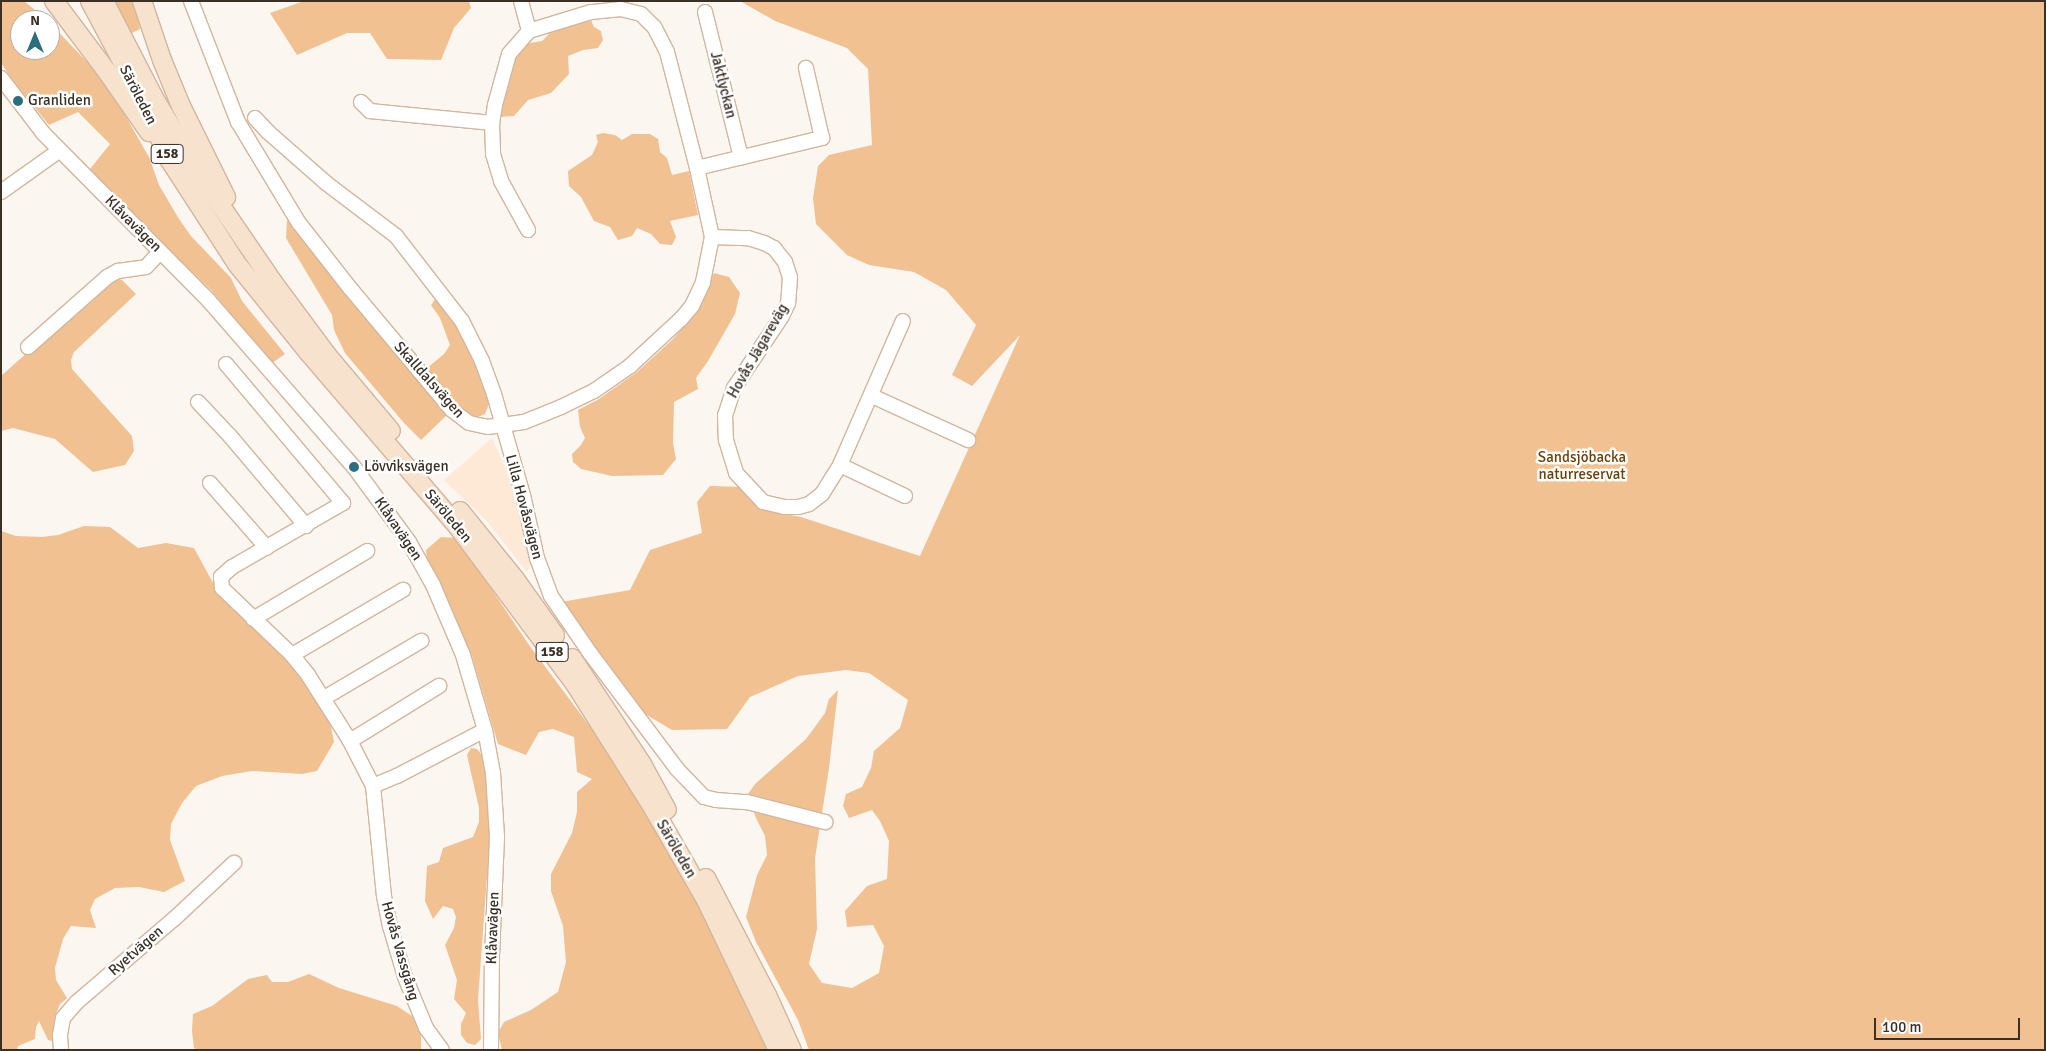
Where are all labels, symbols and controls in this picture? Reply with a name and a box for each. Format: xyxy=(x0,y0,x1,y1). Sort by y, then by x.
north arrow xyxy=(10,10,60,60)
text: N xyxy=(30,12,40,29)
street label: Jaktlyckan xyxy=(706,50,740,120)
street label: Säröleden xyxy=(115,62,161,128)
place label: Granliden xyxy=(28,92,91,110)
marker: Granliden xyxy=(12,95,24,107)
road number: 158 xyxy=(150,142,184,166)
street label: Klåvavägen xyxy=(101,192,165,256)
street label: Hovås Jägareväg xyxy=(724,300,792,402)
street label: Skalldalsvägen xyxy=(390,338,468,422)
park label: Sandsjöbacka naturreservat xyxy=(1538,448,1626,483)
street label: Lilla Hovåsvägen xyxy=(501,453,547,561)
place label: Lövviksvägen xyxy=(364,458,449,476)
marker: Lövviksvägen xyxy=(348,461,360,473)
street label: Säröleden xyxy=(420,486,476,546)
street label: Klåvavägen xyxy=(370,494,426,564)
road number: 158 xyxy=(534,640,570,664)
street label: Säröleden xyxy=(652,817,700,881)
street label: Klåvavägen xyxy=(483,891,503,965)
street label: Hovås Vassgång xyxy=(377,899,423,1003)
street label: Ryetvägen xyxy=(105,922,167,980)
scale bar xyxy=(1876,1008,2022,1040)
text: 100 m xyxy=(1882,1018,1922,1036)

